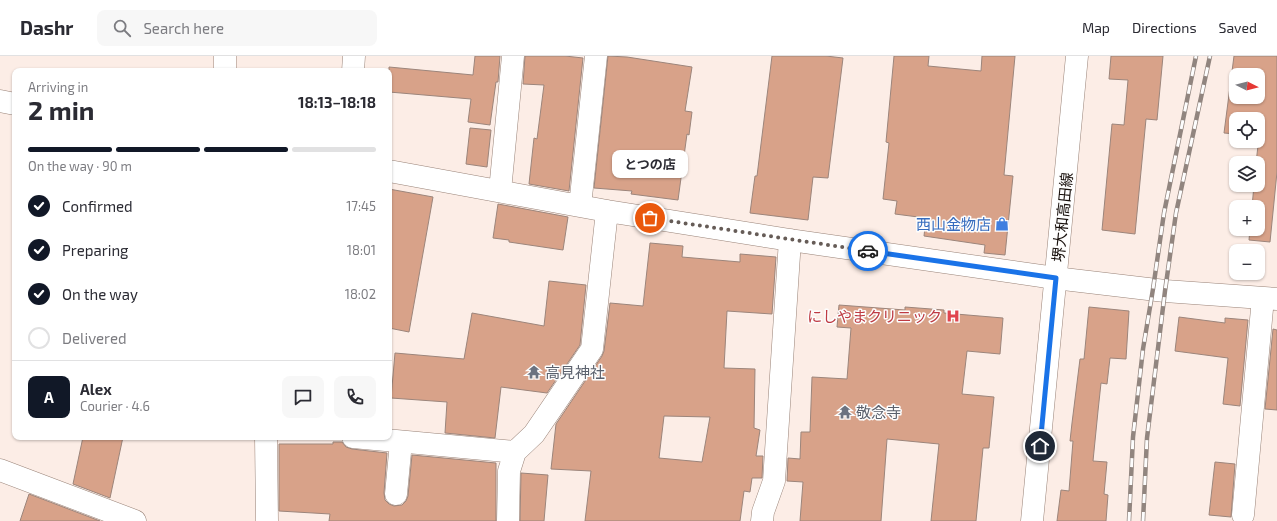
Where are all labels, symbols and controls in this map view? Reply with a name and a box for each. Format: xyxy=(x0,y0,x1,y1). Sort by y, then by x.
search box xyxy=(97,10,377,46)
text: Dashr xyxy=(20,16,73,39)
icon: search xyxy=(111,17,133,39)
text: Search here xyxy=(143,19,224,37)
text: Map xyxy=(1082,19,1110,36)
text: Directions xyxy=(1132,19,1197,36)
text: Saved xyxy=(1219,19,1257,36)
north arrow xyxy=(1229,68,1265,104)
map controls xyxy=(1229,68,1265,280)
text: Arriving in xyxy=(28,79,88,95)
text: 18:13–18:18 xyxy=(298,93,376,111)
text: 2 min xyxy=(28,94,94,125)
button: locate xyxy=(1229,112,1265,148)
callout: とつの店 xyxy=(612,150,688,178)
text: とつの店 xyxy=(624,156,676,172)
button: layers xyxy=(1229,156,1265,192)
text: On the way · 90 m xyxy=(28,158,132,174)
street label: 堺大和高田線 xyxy=(1048,171,1076,263)
icon: check xyxy=(28,195,50,217)
text: Confirmed xyxy=(62,197,133,215)
text: 17:45 xyxy=(346,198,376,214)
button: + xyxy=(1229,200,1265,236)
pin xyxy=(633,201,667,235)
icon: bag xyxy=(639,207,661,229)
place label: 西山金物店 xyxy=(916,215,991,233)
shop icon: 西山金物店 xyxy=(994,216,1010,232)
courier xyxy=(848,231,888,271)
icon: check xyxy=(28,239,50,261)
icon: car xyxy=(857,240,879,262)
text: Preparing xyxy=(62,241,128,259)
text: 18:01 xyxy=(347,242,376,258)
button: − xyxy=(1229,244,1265,280)
icon: check xyxy=(28,283,50,305)
text: On the way xyxy=(62,285,138,303)
text: 18:02 xyxy=(345,286,376,302)
place label: にしやまクリニック xyxy=(807,307,942,325)
hospital icon: にしやまクリニック xyxy=(945,308,961,324)
text: Delivered xyxy=(62,329,127,347)
place label: 高見神社 xyxy=(545,363,605,381)
temple icon: 高見神社 xyxy=(526,364,542,380)
button: chat xyxy=(282,376,324,418)
button: phone xyxy=(334,376,376,418)
text: Alex xyxy=(80,380,112,398)
text: A xyxy=(44,388,54,406)
text: Courier · 4.6 xyxy=(80,398,150,414)
place label: 敬念寺 xyxy=(856,403,901,421)
temple icon: 敬念寺 xyxy=(837,404,853,420)
pin xyxy=(1023,429,1057,463)
icon: home xyxy=(1029,435,1051,457)

